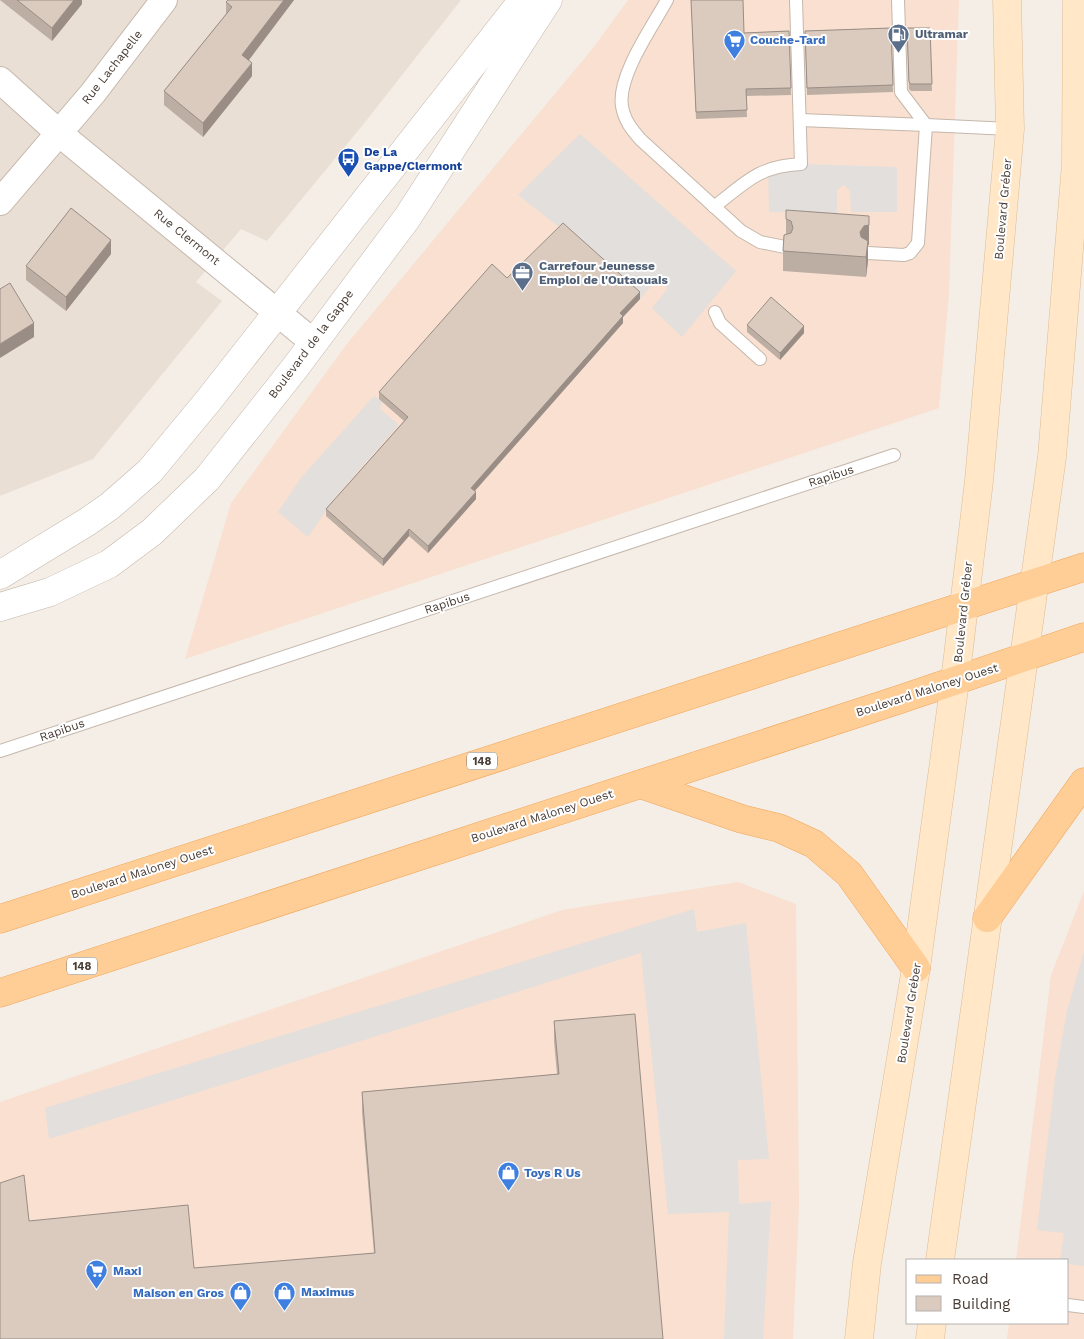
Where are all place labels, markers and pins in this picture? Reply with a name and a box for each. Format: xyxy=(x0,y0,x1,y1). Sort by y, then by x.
fuel station icon: Ultramar xyxy=(887,22,911,53)
place label: Ultramar xyxy=(915,27,969,41)
supermarket icon: Couche-Tard xyxy=(722,28,746,59)
place label: Couche-Tard xyxy=(750,33,826,47)
place label: De La Gappe/Clermont xyxy=(364,145,463,173)
bus stop icon: De La Gappe/Clermont xyxy=(336,147,360,178)
place label: Carrefour Jeunesse Emploi de l'Outaouais xyxy=(539,259,669,287)
office icon: Carrefour Jeunesse Emploi de l'Outaouais xyxy=(511,261,535,292)
shop icon: Toys R Us xyxy=(496,1161,520,1192)
place label: Toys R Us xyxy=(524,1166,581,1180)
supermarket icon: Maxi xyxy=(85,1259,109,1290)
place label: Maxi xyxy=(113,1264,141,1278)
shop icon: Maximus xyxy=(273,1280,297,1311)
shop icon: Maison en Gros xyxy=(228,1281,252,1312)
place label: Maximus xyxy=(301,1285,355,1299)
place label: Maison en Gros xyxy=(133,1286,225,1300)

